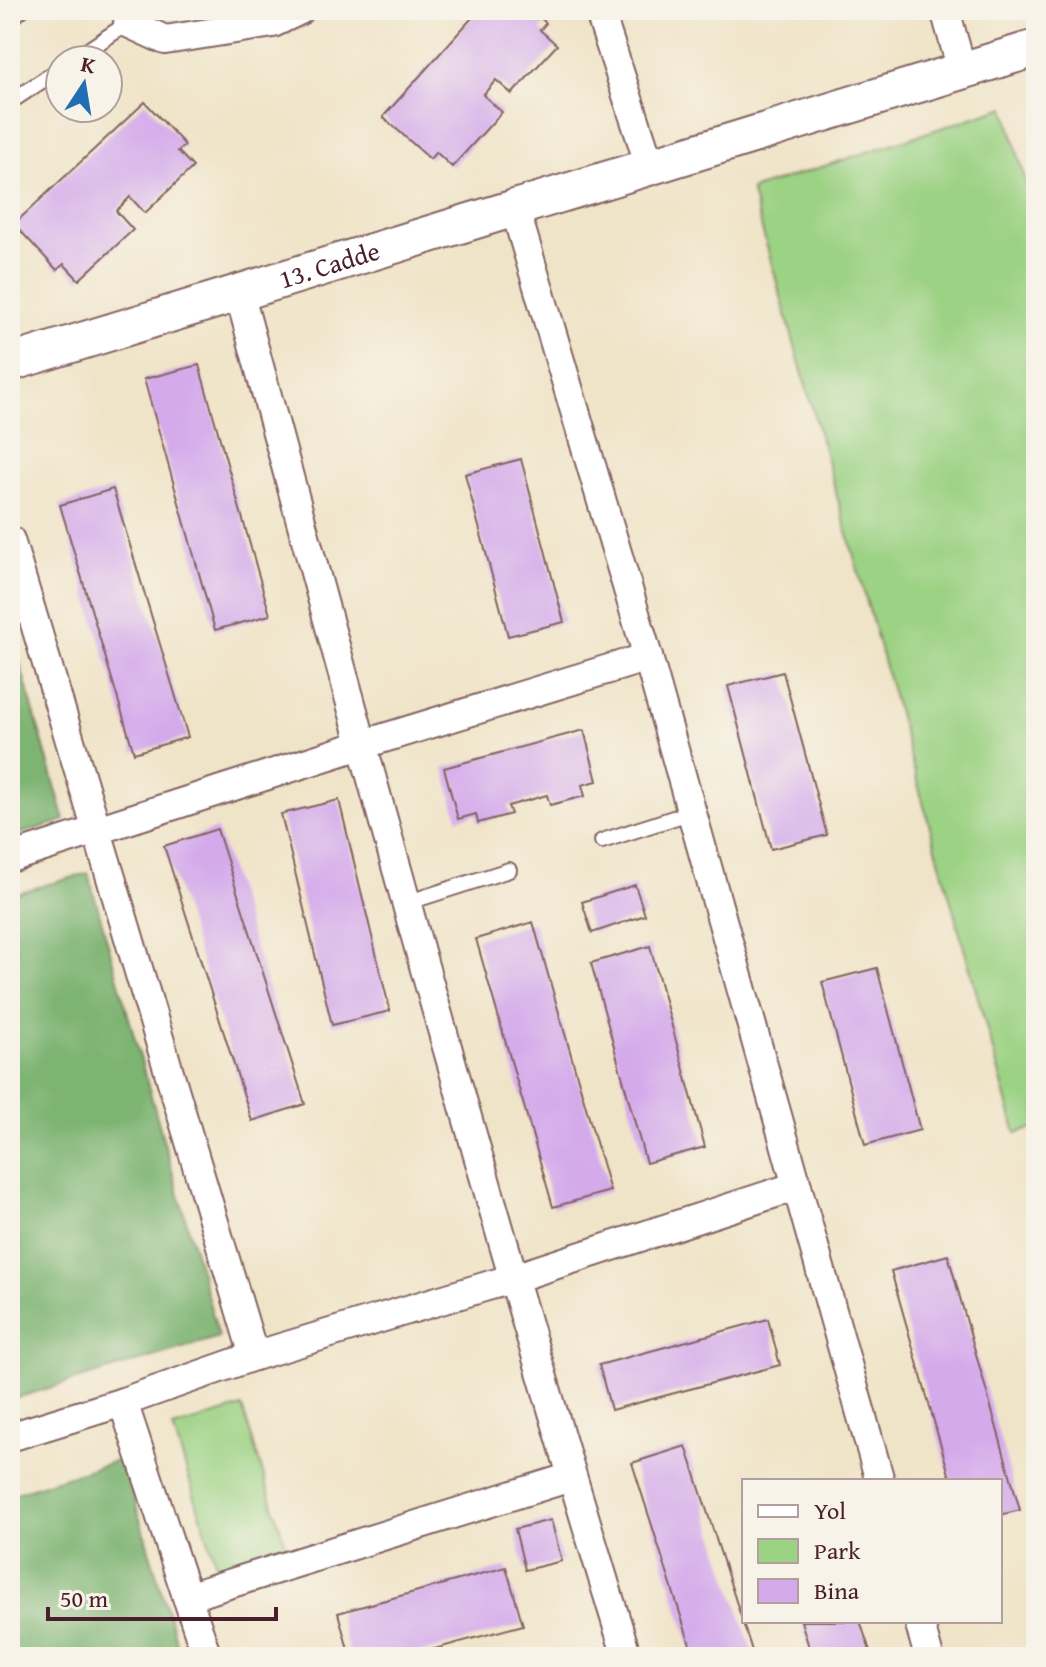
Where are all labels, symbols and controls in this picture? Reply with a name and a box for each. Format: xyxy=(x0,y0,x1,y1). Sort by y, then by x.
north arrow xyxy=(44,44,124,124)
text: K xyxy=(78,47,98,82)
street label: 13. Cadde xyxy=(274,231,384,298)
legend xyxy=(742,1479,1002,1623)
text: Yol xyxy=(814,1493,846,1528)
text: Park xyxy=(814,1533,861,1568)
scale bar xyxy=(48,1571,276,1621)
text: Bina xyxy=(814,1573,860,1608)
text: 50 m xyxy=(60,1581,108,1616)

